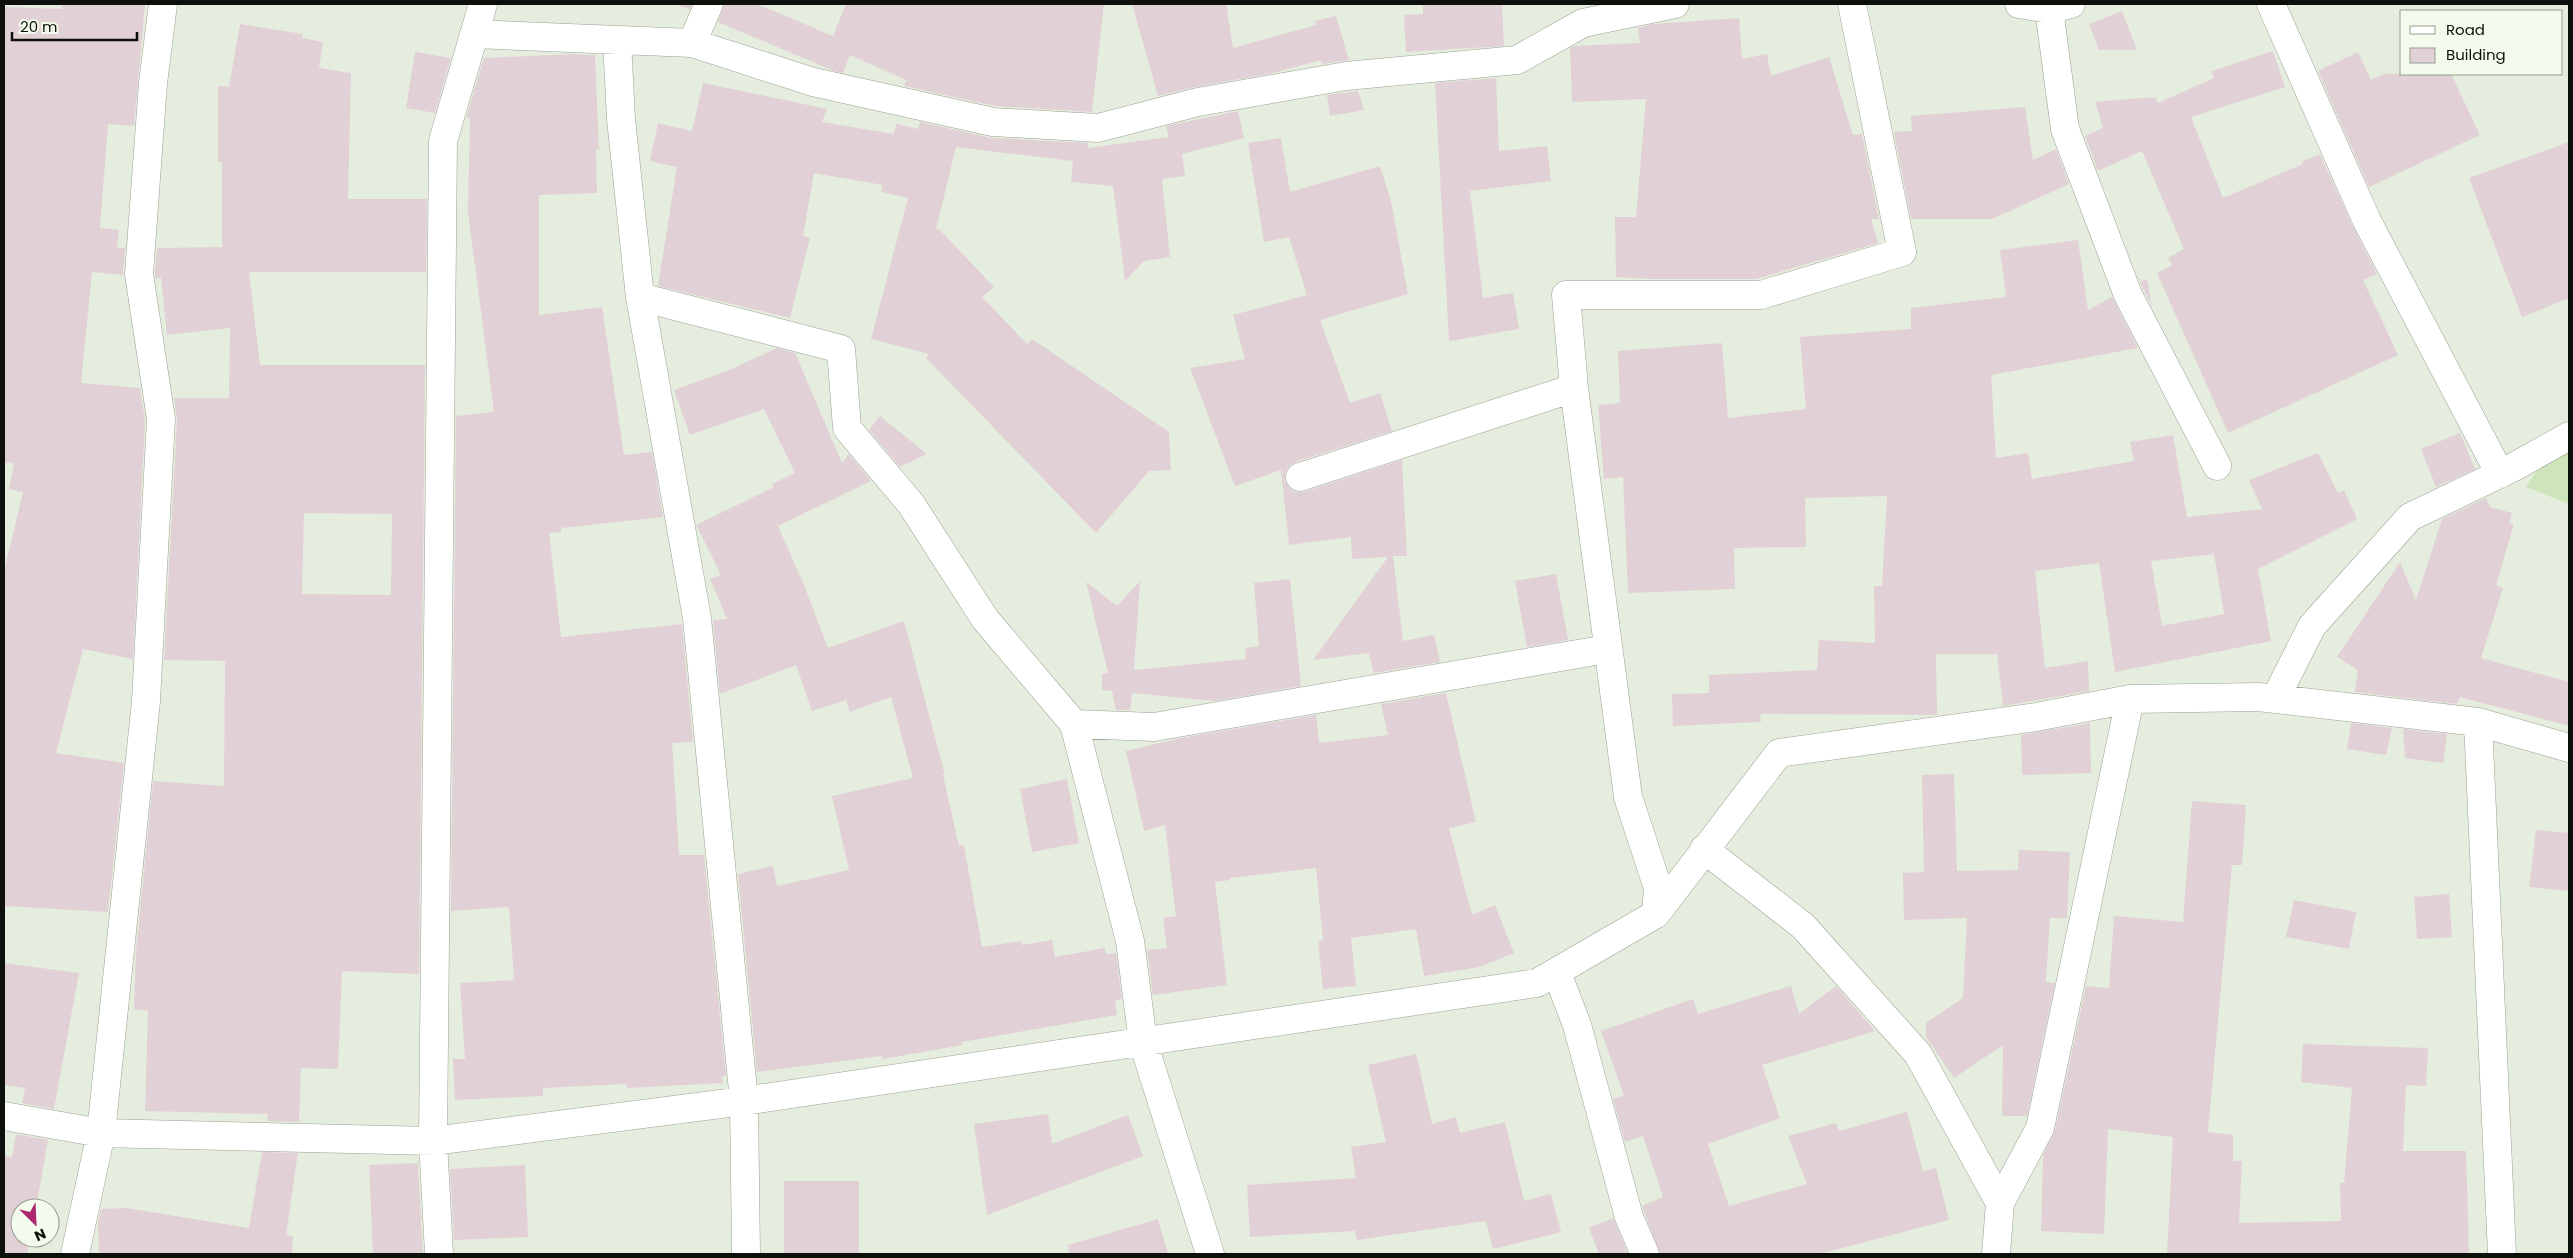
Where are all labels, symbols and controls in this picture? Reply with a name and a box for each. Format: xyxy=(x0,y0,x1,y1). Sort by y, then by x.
scale bar xyxy=(12,10,138,42)
legend xyxy=(2400,10,2563,75)
text: 20 m xyxy=(20,16,58,37)
text: Road xyxy=(2446,19,2485,40)
text: Building xyxy=(2446,44,2506,65)
north arrow xyxy=(10,1198,60,1248)
text: N xyxy=(31,1224,49,1246)

